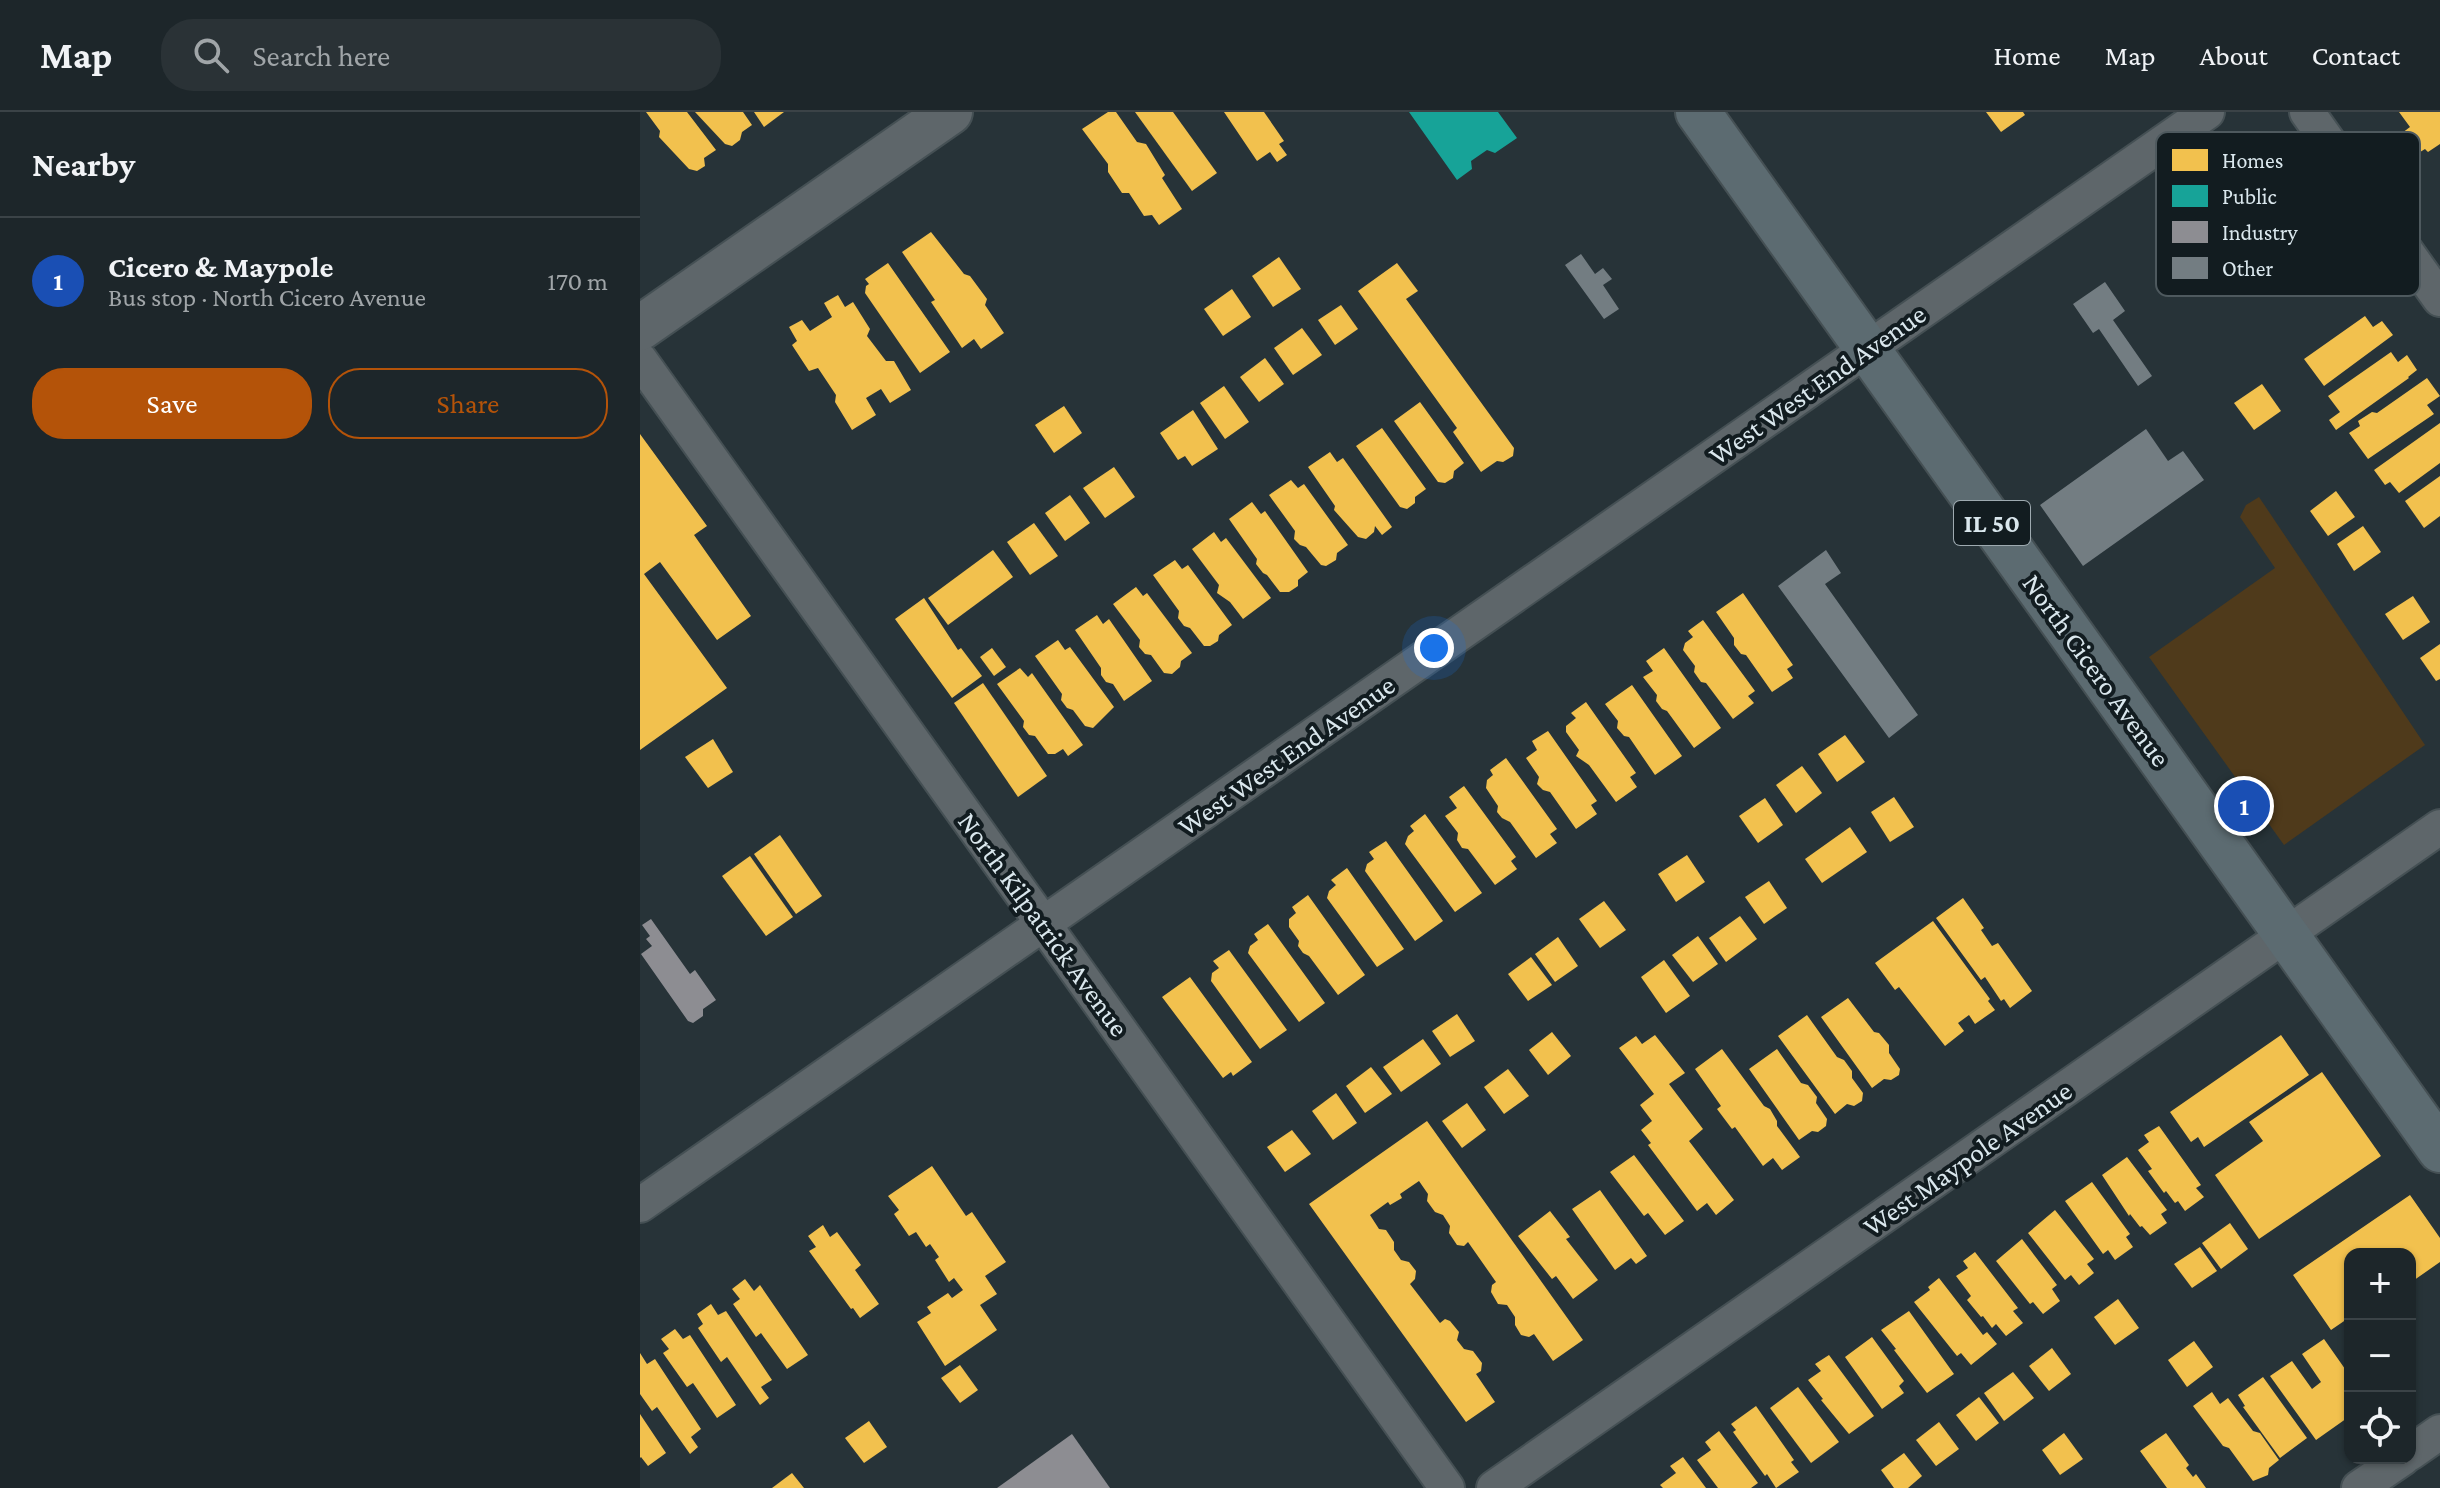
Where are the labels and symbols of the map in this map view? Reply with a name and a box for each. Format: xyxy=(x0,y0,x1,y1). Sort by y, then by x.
legend xyxy=(2156,132,2420,296)
text: Homes xyxy=(2222,148,2283,173)
text: Public xyxy=(2222,184,2277,209)
text: Industry xyxy=(2222,220,2299,245)
text: Other xyxy=(2222,256,2274,281)
street label: West West End Avenue xyxy=(1703,298,1932,471)
road number: IL 50 xyxy=(1954,501,2030,545)
street label: North Cicero Avenue xyxy=(2016,568,2177,773)
your location xyxy=(1414,628,1454,668)
street label: West West End Avenue xyxy=(1172,669,1401,842)
pin: 1 xyxy=(2218,776,2270,836)
street label: North Kilpatrick Avenue xyxy=(952,806,1135,1042)
street label: West Maypole Avenue xyxy=(1857,1075,2077,1242)

